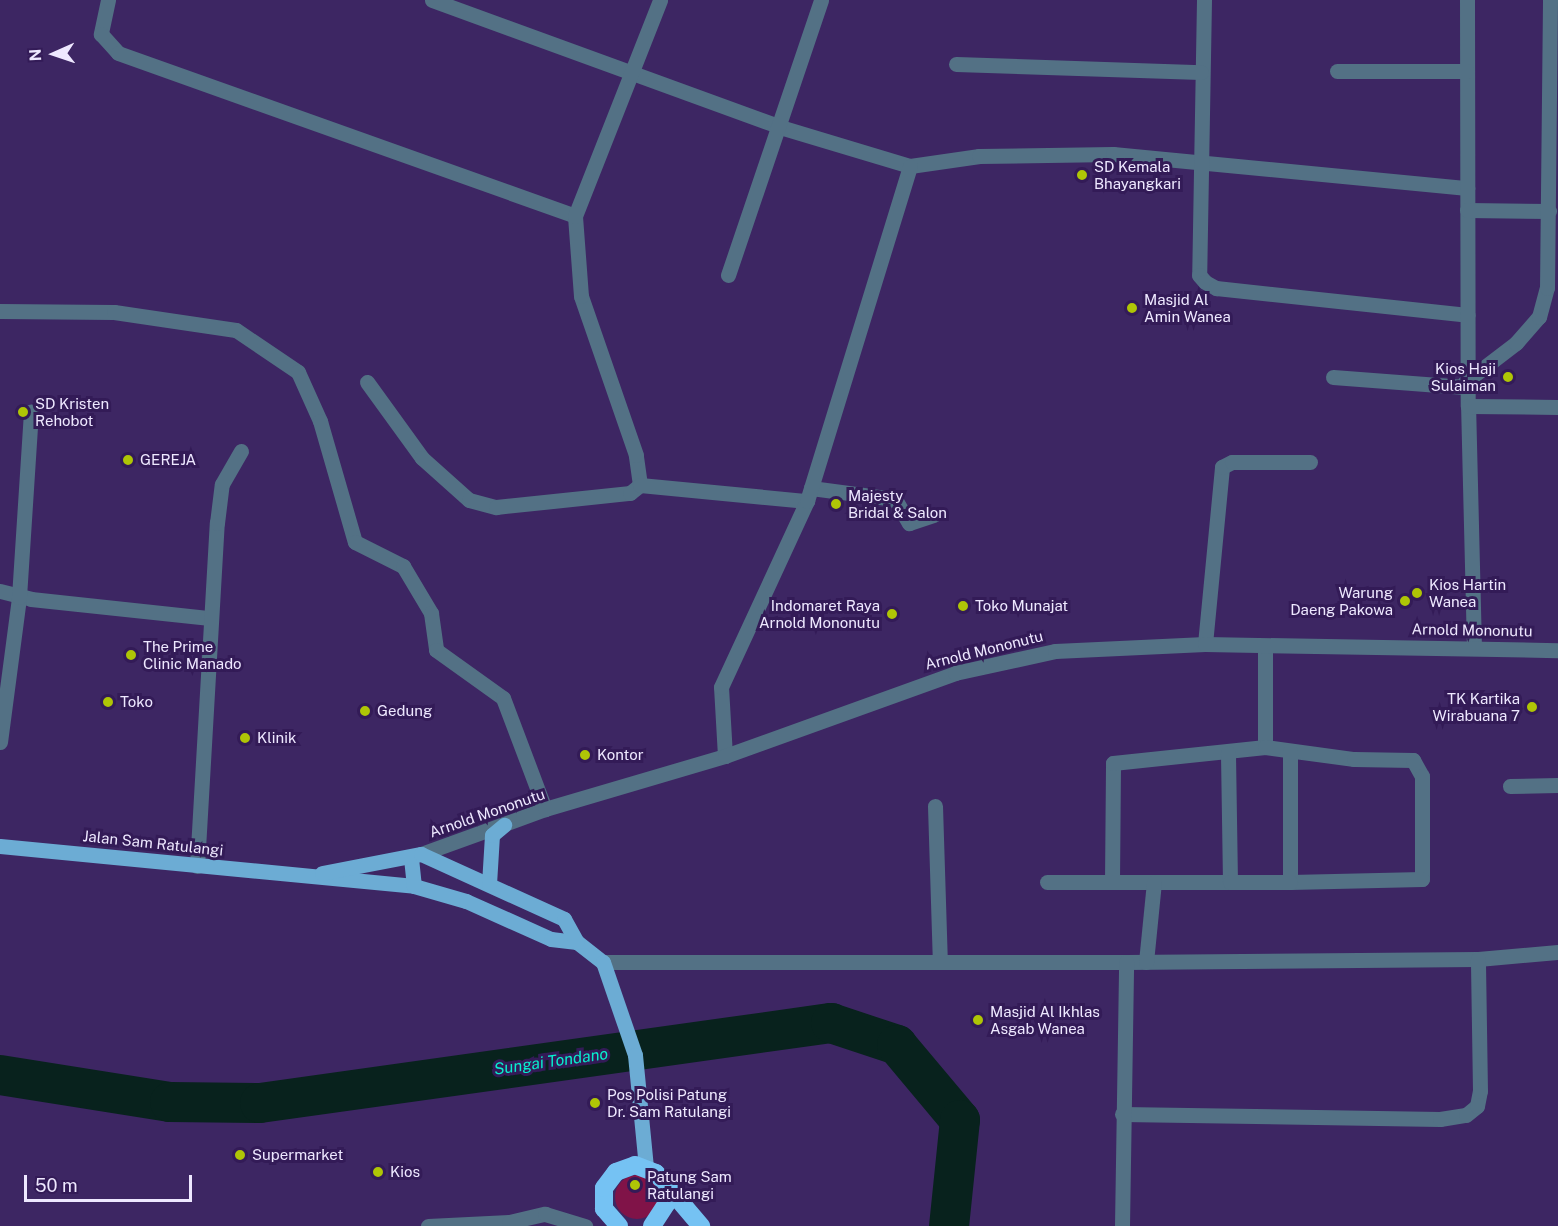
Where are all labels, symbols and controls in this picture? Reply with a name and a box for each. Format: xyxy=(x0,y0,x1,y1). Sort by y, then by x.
north arrow xyxy=(24,24,84,84)
text: N xyxy=(26,48,45,62)
place label: SD Kemala Bhayangkari xyxy=(1094,157,1181,192)
marker: SD Kemala Bhayangkari xyxy=(1075,168,1089,182)
place label: Masjid Al Amin Wanea xyxy=(1144,290,1231,325)
marker: Masjid Al Amin Wanea xyxy=(1125,301,1139,315)
place label: Kios Haji Sulaiman xyxy=(1431,359,1496,394)
marker: Kios Haji Sulaiman xyxy=(1501,370,1515,384)
place label: SD Kristen Rehobot xyxy=(35,394,109,429)
marker: SD Kristen Rehobot xyxy=(16,405,30,419)
place label: GEREJA xyxy=(140,451,196,469)
marker: GEREJA xyxy=(121,453,135,467)
place label: Majesty Bridal & Salon xyxy=(848,486,947,521)
marker: Majesty Bridal & Salon xyxy=(829,497,843,511)
place label: Kios Hartin Wanea xyxy=(1429,575,1506,610)
place label: Warung Daeng Pakowa xyxy=(1290,583,1393,618)
marker: Kios Hartin Wanea xyxy=(1410,586,1424,600)
marker: Warung Daeng Pakowa xyxy=(1398,594,1412,608)
place label: Indomaret Raya Arnold Mononutu xyxy=(759,596,880,631)
place label: Toko Munajat xyxy=(975,597,1068,615)
marker: Toko Munajat xyxy=(956,599,970,613)
marker: Indomaret Raya Arnold Mononutu xyxy=(885,607,899,621)
street label: Arnold Mononutu xyxy=(1411,620,1533,640)
street label: Arnold Mononutu xyxy=(923,627,1045,673)
place label: The Prime Clinic Manado xyxy=(143,637,242,672)
marker: The Prime Clinic Manado xyxy=(124,648,138,662)
place label: TK Kartika Wirabuana 7 xyxy=(1432,689,1520,724)
place label: Toko xyxy=(120,693,153,711)
marker: Toko xyxy=(101,695,115,709)
marker: TK Kartika Wirabuana 7 xyxy=(1525,700,1539,714)
place label: Gedung xyxy=(377,702,432,720)
marker: Gedung xyxy=(358,704,372,718)
place label: Klinik xyxy=(257,729,296,747)
marker: Klinik xyxy=(238,731,252,745)
place label: Kontor xyxy=(597,746,644,764)
marker: Kontor xyxy=(578,748,592,762)
street label: Arnold Mononutu xyxy=(427,785,547,841)
street label: Jalan Sam Ratulangi xyxy=(82,827,224,859)
place label: Masjid Al Ikhlas Asgab Wanea xyxy=(990,1002,1100,1037)
marker: Masjid Al Ikhlas Asgab Wanea xyxy=(971,1013,985,1027)
water label: Sungai Tondano xyxy=(493,1044,609,1080)
place label: Pos Polisi Patung Dr. Sam Ratulangi xyxy=(607,1085,731,1120)
marker: Pos Polisi Patung Dr. Sam Ratulangi xyxy=(588,1096,602,1110)
place label: Supermarket xyxy=(252,1146,343,1164)
marker: Supermarket xyxy=(233,1148,247,1162)
scale bar xyxy=(27,1163,195,1201)
place label: Kios xyxy=(390,1163,420,1181)
marker: Kios xyxy=(371,1165,385,1179)
place label: Patung Sam Ratulangi xyxy=(647,1167,732,1202)
text: 50 m xyxy=(35,1175,78,1196)
marker: Patung Sam Ratulangi xyxy=(628,1178,642,1192)

